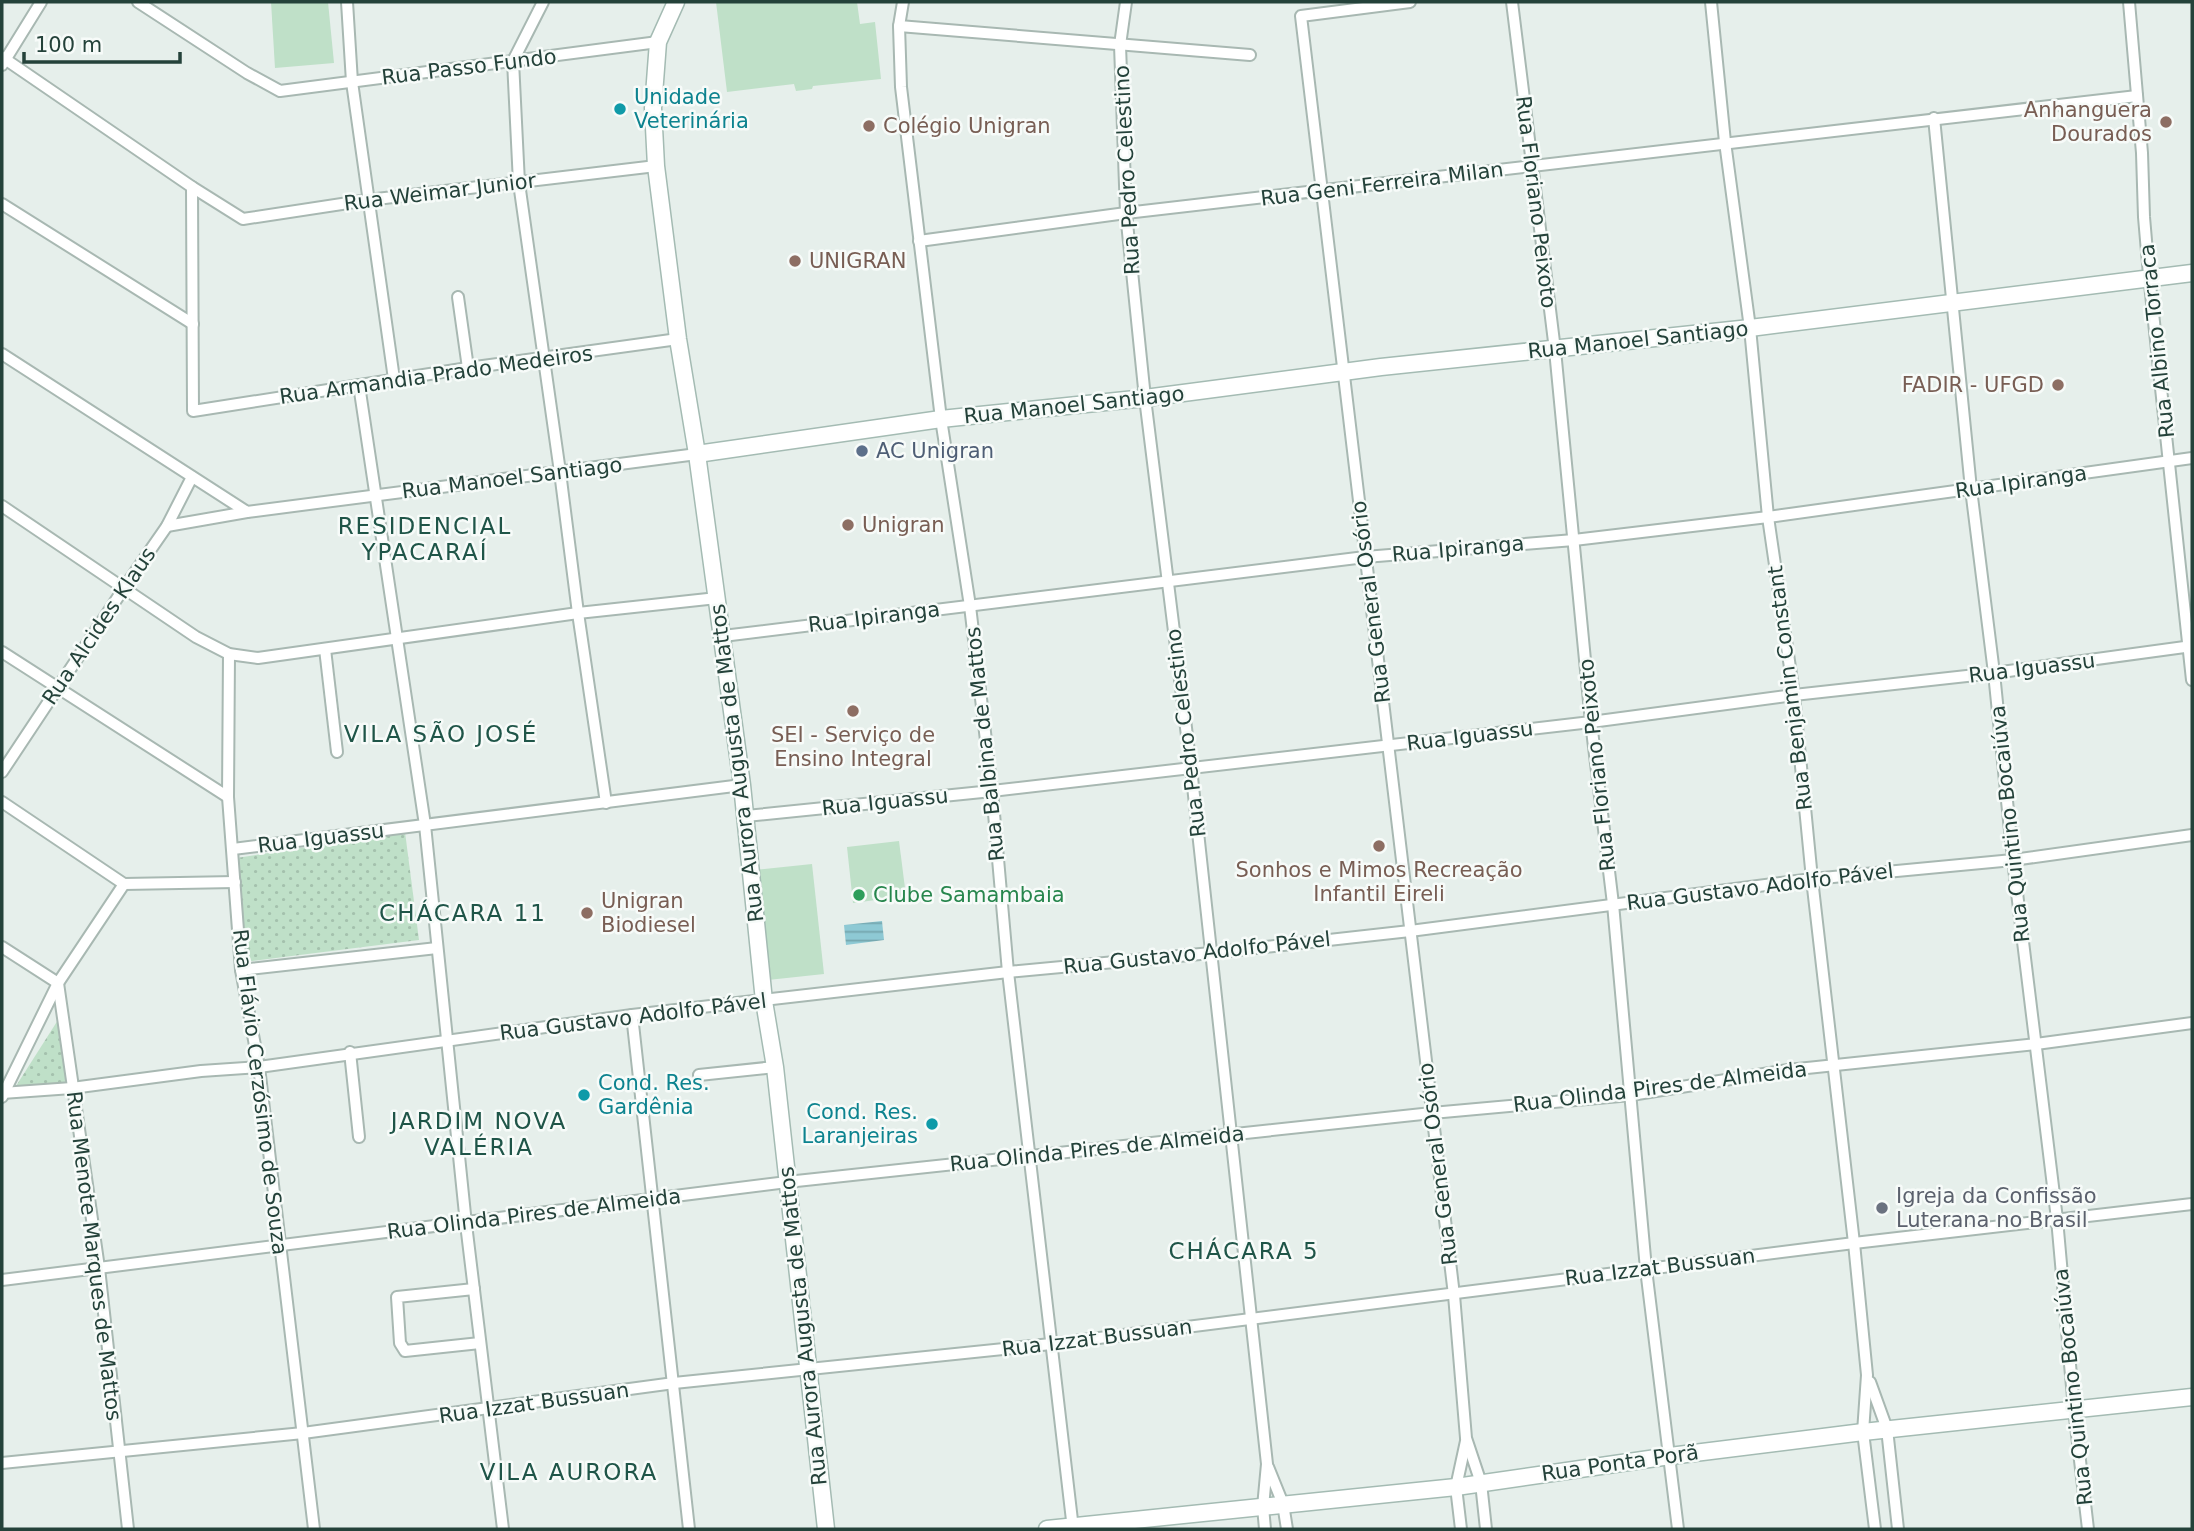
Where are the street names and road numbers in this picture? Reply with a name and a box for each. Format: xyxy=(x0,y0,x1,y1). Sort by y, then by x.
street label: Rua Passo Fundo xyxy=(380,44,558,90)
street label: Rua Pedro Celestino xyxy=(1110,65,1144,275)
street label: Rua Floriano Peixoto xyxy=(1511,94,1561,310)
street label: Rua Geni Ferreira Milan xyxy=(1259,157,1505,211)
street label: Rua Weimar Junior xyxy=(342,168,538,216)
street label: Rua Albino Torraca xyxy=(2135,243,2179,439)
street label: Rua Manoel Santiago xyxy=(1527,316,1749,364)
street label: Rua Armandia Prado Medeiros xyxy=(278,341,594,409)
street label: Rua Manoel Santiago xyxy=(963,381,1185,429)
street label: Rua Manoel Santiago xyxy=(401,453,623,503)
street label: Rua Ipiranga xyxy=(1954,461,2088,503)
street label: Rua General Osório xyxy=(1347,500,1395,704)
street label: Rua Ipiranga xyxy=(1391,531,1525,567)
street label: Rua Alcides Klaus xyxy=(37,543,161,709)
street label: Rua Benjamin Constant xyxy=(1763,564,1817,812)
street label: Rua Ipiranga xyxy=(807,597,941,637)
street label: Rua Aurora Augusta de Mattos xyxy=(706,602,768,924)
street label: Rua Balbina de Mattos xyxy=(961,625,1009,863)
street label: Rua Pedro Celestino xyxy=(1161,627,1211,839)
street label: Rua Iguassu xyxy=(1967,648,2097,688)
street label: Rua Floriano Peixoto xyxy=(1574,657,1620,873)
street label: Rua Quintino Bocaiúva xyxy=(1986,704,2034,944)
street label: Rua Iguassu xyxy=(1405,716,1535,756)
street label: Rua Iguassu xyxy=(820,783,950,821)
street label: Rua Iguassu xyxy=(256,818,386,858)
street label: Rua Gustavo Adolfo Pável xyxy=(1625,859,1895,915)
street label: Rua Gustavo Adolfo Pável xyxy=(1062,927,1332,979)
street label: Rua Flávio Cerzósimo de Souza xyxy=(228,928,292,1256)
street label: Rua Gustavo Adolfo Pável xyxy=(498,989,768,1045)
street label: Rua Olinda Pires de Almeida xyxy=(1512,1057,1808,1117)
street label: Rua General Osório xyxy=(1414,1062,1462,1266)
street label: Rua Menote Marques de Mattos xyxy=(62,1090,126,1422)
street label: Rua Olinda Pires de Almeida xyxy=(948,1122,1246,1176)
street label: Rua Aurora Augusta de Mattos xyxy=(774,1165,832,1487)
street label: Rua Olinda Pires de Almeida xyxy=(386,1184,682,1244)
street label: Rua Izzat Bussuan xyxy=(1563,1243,1757,1291)
street label: Rua Quintino Bocaiúva xyxy=(2049,1267,2097,1507)
street label: Rua Izzat Bussuan xyxy=(1000,1314,1194,1362)
street label: Rua Izzat Bussuan xyxy=(437,1378,631,1428)
street label: Rua Ponta Porã xyxy=(1540,1440,1700,1486)

